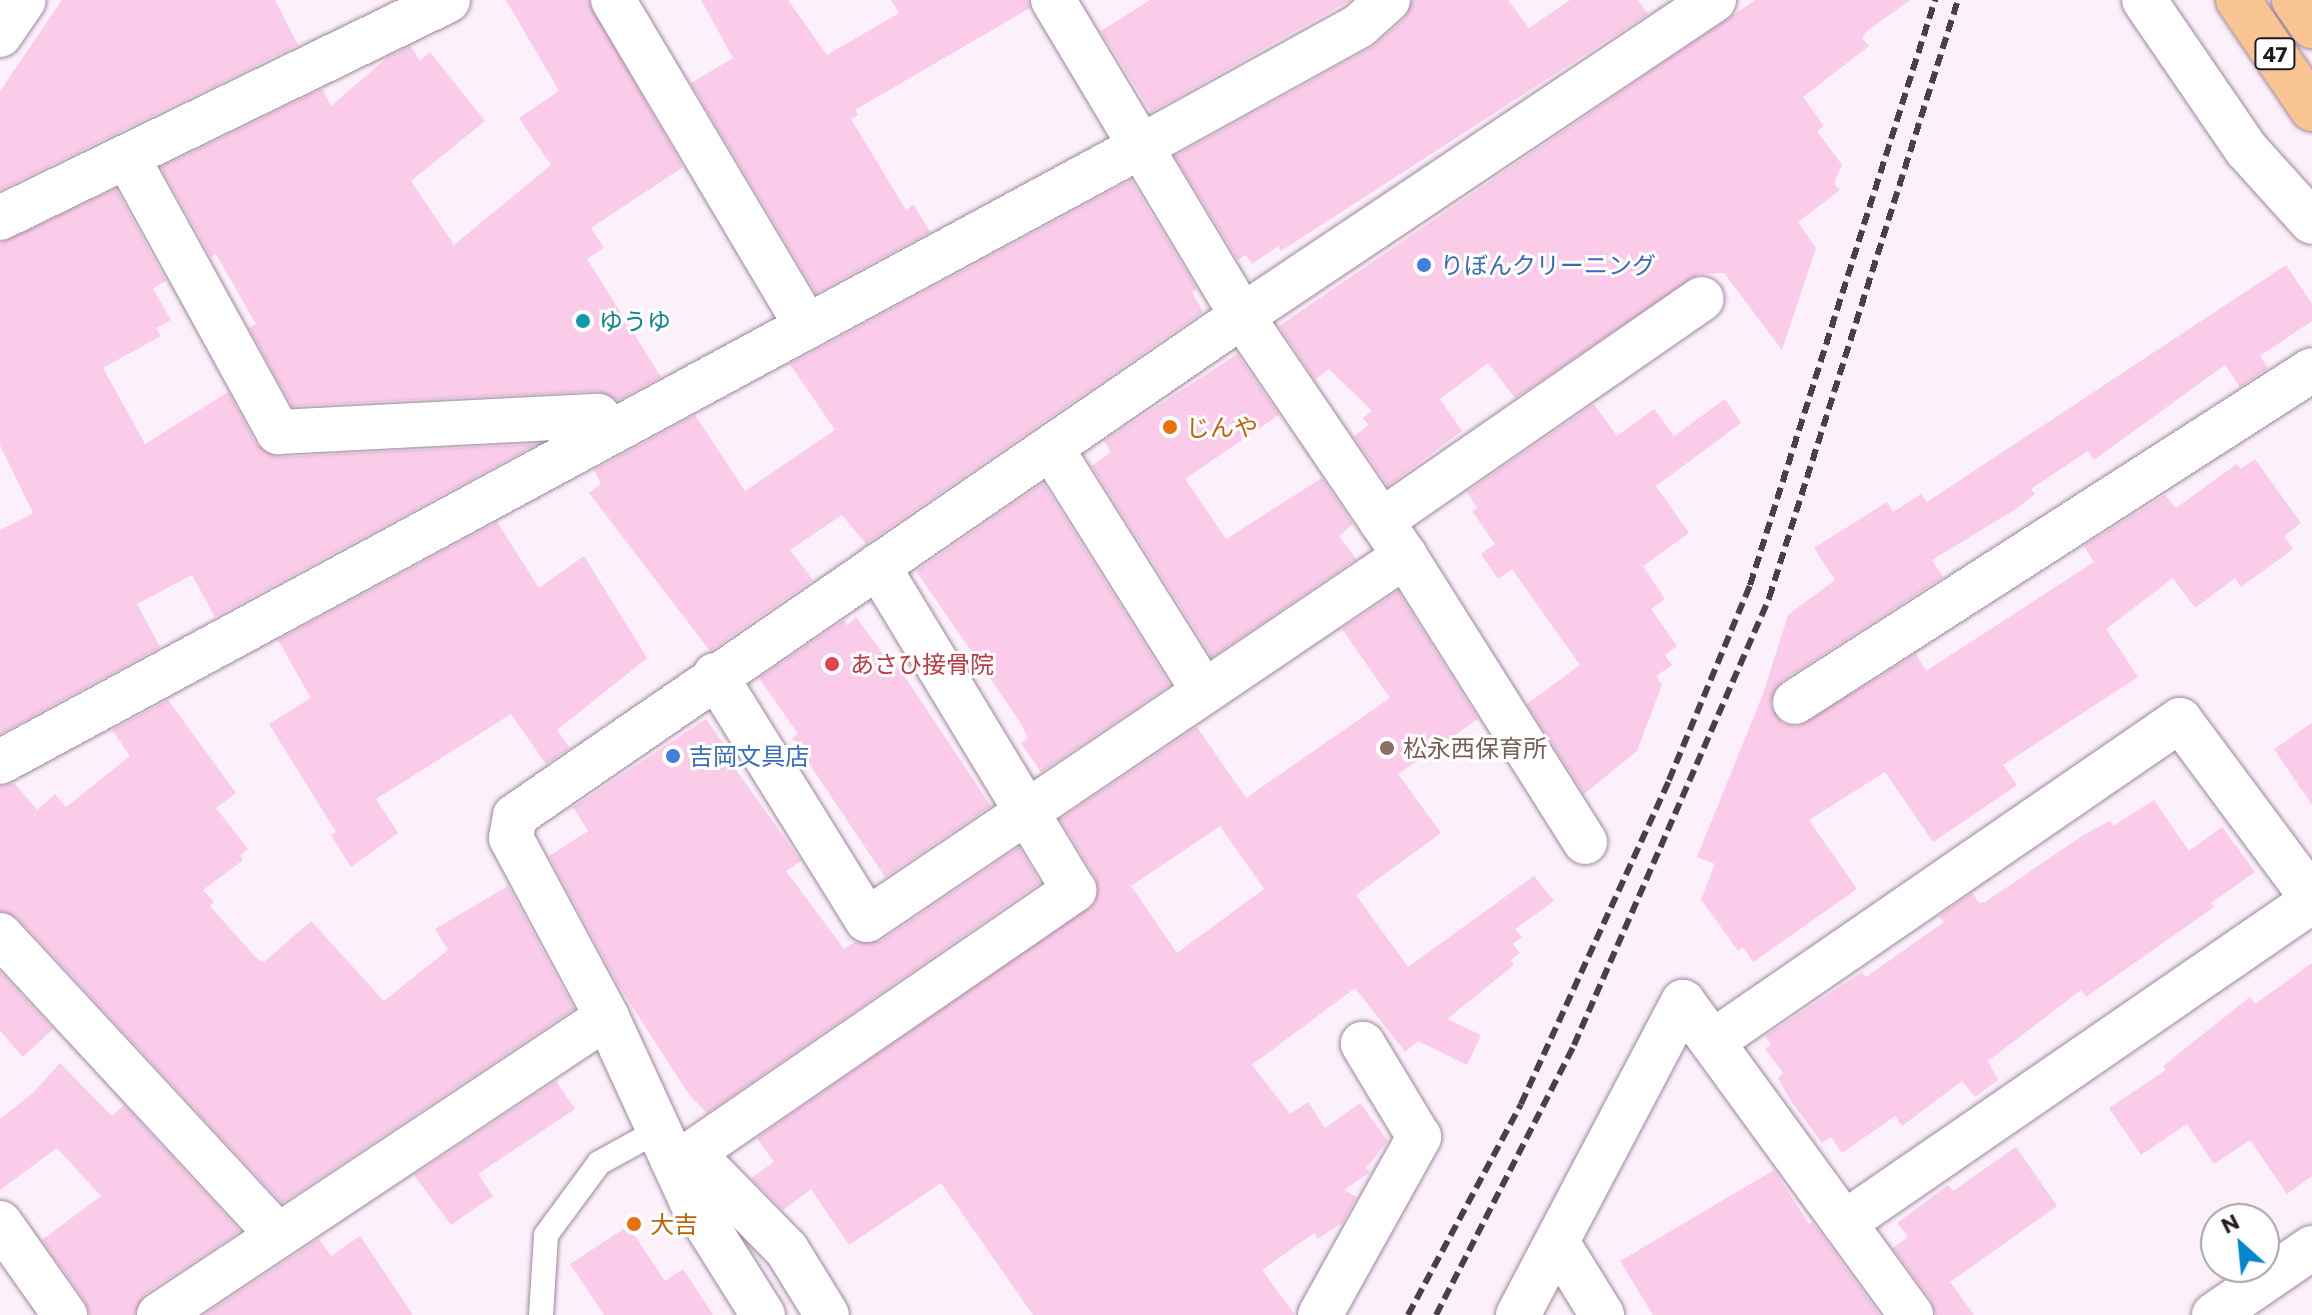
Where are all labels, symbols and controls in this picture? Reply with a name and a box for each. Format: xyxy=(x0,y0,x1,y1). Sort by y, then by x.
road number: 47 xyxy=(2253,36,2297,72)
place label: りぼんクリーニング xyxy=(1440,251,1656,279)
marker: りぼんクリーニング xyxy=(1415,256,1433,274)
place label: ゆうゆ xyxy=(599,307,671,335)
marker: ゆうゆ xyxy=(574,312,592,330)
place label: じんや xyxy=(1186,413,1258,441)
marker: じんや xyxy=(1161,418,1179,436)
place label: あさひ接骨院 xyxy=(850,650,994,678)
marker: あさひ接骨院 xyxy=(821,653,843,675)
place label: 松永西保育所 xyxy=(1403,734,1547,762)
marker: 松永西保育所 xyxy=(1378,739,1396,757)
place label: 吉岡文具店 xyxy=(689,742,809,770)
marker: 吉岡文具店 xyxy=(664,747,682,765)
north arrow xyxy=(2200,1203,2280,1283)
text: N xyxy=(2216,1207,2243,1239)
place label: 大吉 xyxy=(650,1210,698,1238)
marker: 大吉 xyxy=(625,1215,643,1233)

